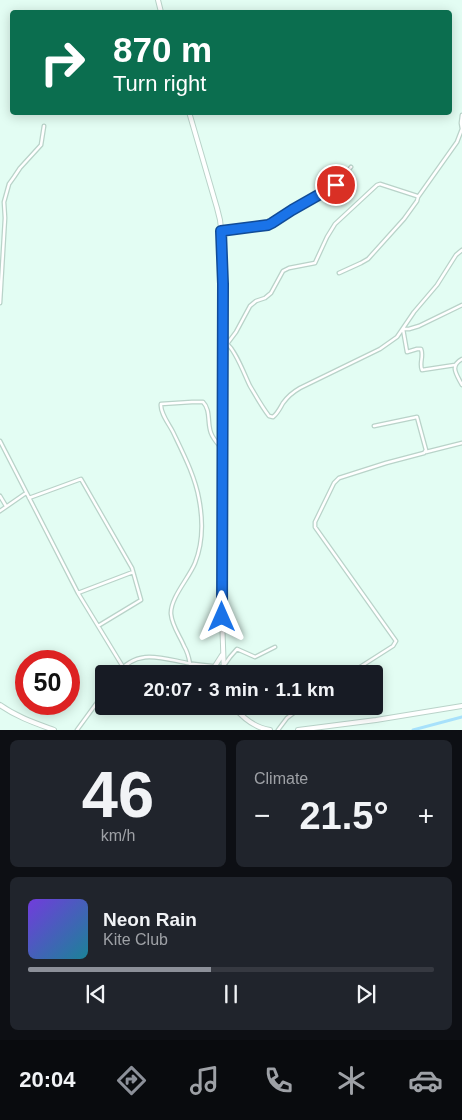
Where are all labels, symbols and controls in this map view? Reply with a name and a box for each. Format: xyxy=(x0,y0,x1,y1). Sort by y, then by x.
icon: right xyxy=(30,30,95,95)
text: 870 m xyxy=(113,30,212,69)
text: Turn right xyxy=(113,71,206,96)
pin xyxy=(315,164,357,206)
icon: arrive xyxy=(322,171,350,199)
position arrow xyxy=(195,590,247,642)
speed limit sign: 50 xyxy=(15,650,80,715)
text: 20:07 · 3 min · 1.1 km xyxy=(143,679,335,700)
text: 46 xyxy=(82,758,154,831)
text: Climate xyxy=(254,770,308,787)
text: 21.5° xyxy=(299,795,389,837)
text: − xyxy=(254,800,270,831)
text: + xyxy=(418,800,434,831)
text: km/h xyxy=(101,827,135,844)
text: Neon Rain xyxy=(103,909,197,930)
text: Kite Club xyxy=(103,931,168,948)
icon: previous xyxy=(82,980,110,1008)
icon: pause xyxy=(217,980,245,1008)
icon: next xyxy=(352,980,380,1008)
icon: directions xyxy=(114,1063,149,1098)
icon: music xyxy=(187,1063,222,1098)
icon: phone xyxy=(261,1063,296,1098)
icon: climate xyxy=(334,1063,369,1098)
icon: car xyxy=(408,1063,443,1098)
text: 20:04 xyxy=(19,1067,76,1092)

